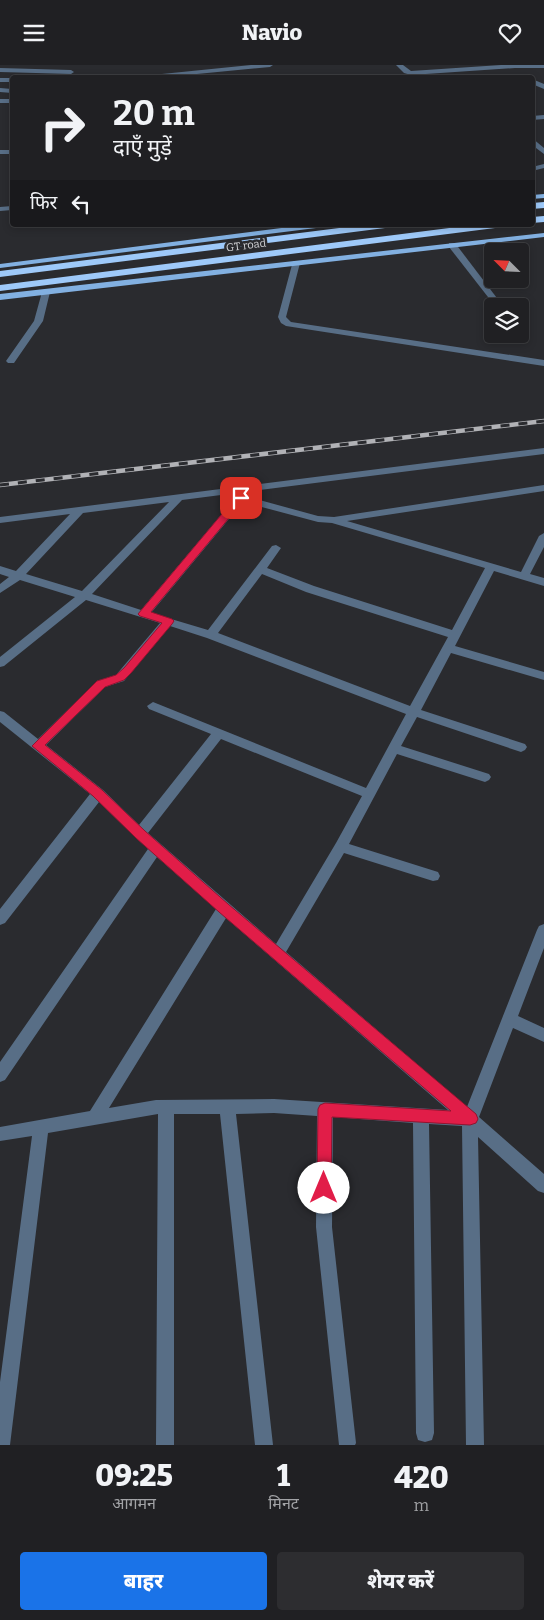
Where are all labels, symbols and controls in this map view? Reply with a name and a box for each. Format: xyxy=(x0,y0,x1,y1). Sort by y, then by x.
icon: menu xyxy=(20,19,48,47)
text: Navio xyxy=(242,19,302,46)
icon: heart xyxy=(496,19,524,47)
text: 20 m xyxy=(113,92,195,134)
icon: right xyxy=(30,95,95,160)
text: दाएँ मुड़ें xyxy=(113,134,172,161)
icon: left xyxy=(67,190,95,218)
text: फिर xyxy=(30,191,57,214)
street label: GT road xyxy=(225,237,267,254)
north arrow xyxy=(484,243,529,287)
map controls xyxy=(484,243,529,343)
button: layers xyxy=(484,298,529,343)
pin xyxy=(220,477,262,519)
icon: arrive xyxy=(227,484,255,512)
position arrow xyxy=(297,1161,349,1213)
text: 09:25 xyxy=(95,1458,173,1494)
text: 1 xyxy=(277,1458,290,1494)
text: 420 xyxy=(394,1460,449,1496)
text: आगमन xyxy=(112,1494,156,1513)
text: मिनट xyxy=(268,1494,299,1513)
text: m xyxy=(414,1496,429,1515)
button: बाहर xyxy=(20,1552,267,1610)
button: शेयर करें xyxy=(277,1552,524,1610)

